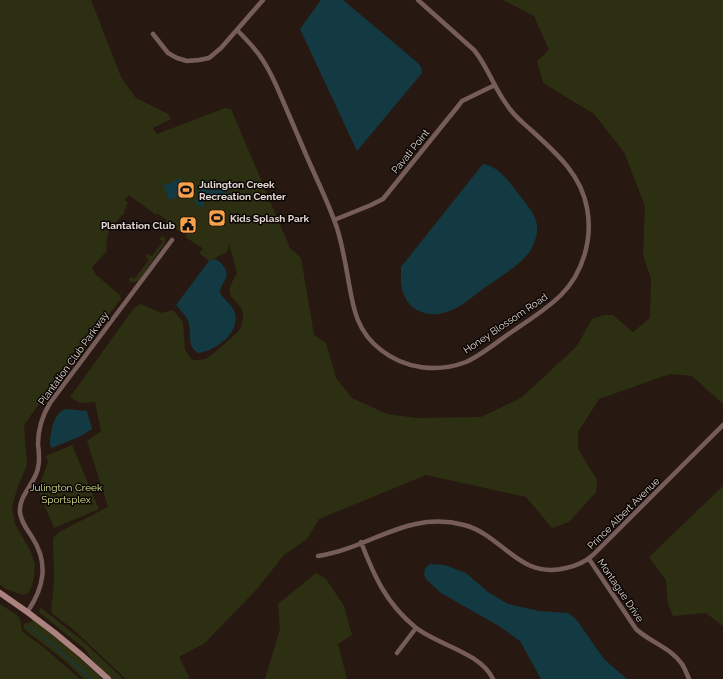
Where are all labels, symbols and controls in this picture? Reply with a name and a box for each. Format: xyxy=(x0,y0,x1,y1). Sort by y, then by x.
street label: Pavati Point xyxy=(389,127,432,176)
place label: Julington Creek Recreation Center xyxy=(199,179,286,202)
sports icon: Julington Creek Recreation Center xyxy=(176,180,196,200)
sports icon: Kids Splash Park xyxy=(207,208,227,228)
place label: Kids Splash Park xyxy=(230,213,310,224)
public building icon: Plantation Club xyxy=(178,215,198,235)
place label: Plantation Club xyxy=(101,220,176,231)
street label: Honey Blossom Road xyxy=(461,291,549,356)
street label: Plantation Club Parkway xyxy=(36,309,111,407)
street label: Prince Albert Avenue xyxy=(585,475,662,552)
park label: Julington Creek Sportsplex xyxy=(30,482,103,505)
street label: Montague Drive xyxy=(595,557,646,624)

